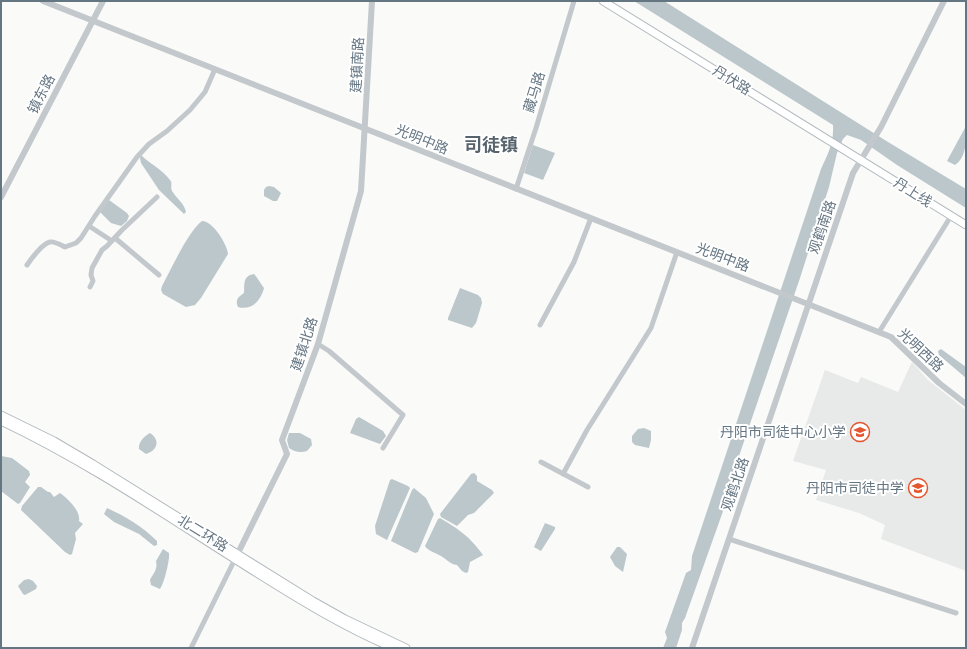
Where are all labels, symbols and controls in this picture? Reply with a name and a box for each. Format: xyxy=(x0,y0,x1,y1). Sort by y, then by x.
street label: 建镇南路 xyxy=(348,37,367,93)
street label: 丹伏路 xyxy=(709,62,754,99)
street label: 藏马路 xyxy=(520,70,549,115)
street label: 镇东路 xyxy=(24,72,59,117)
street label: 光明中路 xyxy=(393,121,451,158)
district label: 司徒镇 xyxy=(464,134,518,156)
street label: 丹上线 xyxy=(890,174,935,211)
street label: 观鹤南路 xyxy=(805,198,840,256)
street label: 光明中路 xyxy=(694,239,752,275)
street label: 建镇北路 xyxy=(288,315,321,373)
street label: 光明西路 xyxy=(894,325,947,376)
school or university icon: 丹阳市司徒中心小学 xyxy=(849,421,871,443)
place label: 丹阳市司徒中心小学 xyxy=(720,424,846,441)
street label: 观鹤北路 xyxy=(718,455,753,513)
school or university icon: 丹阳市司徒中学 xyxy=(907,477,929,499)
place label: 丹阳市司徒中学 xyxy=(806,480,904,497)
street label: 北二环路 xyxy=(174,511,231,555)

